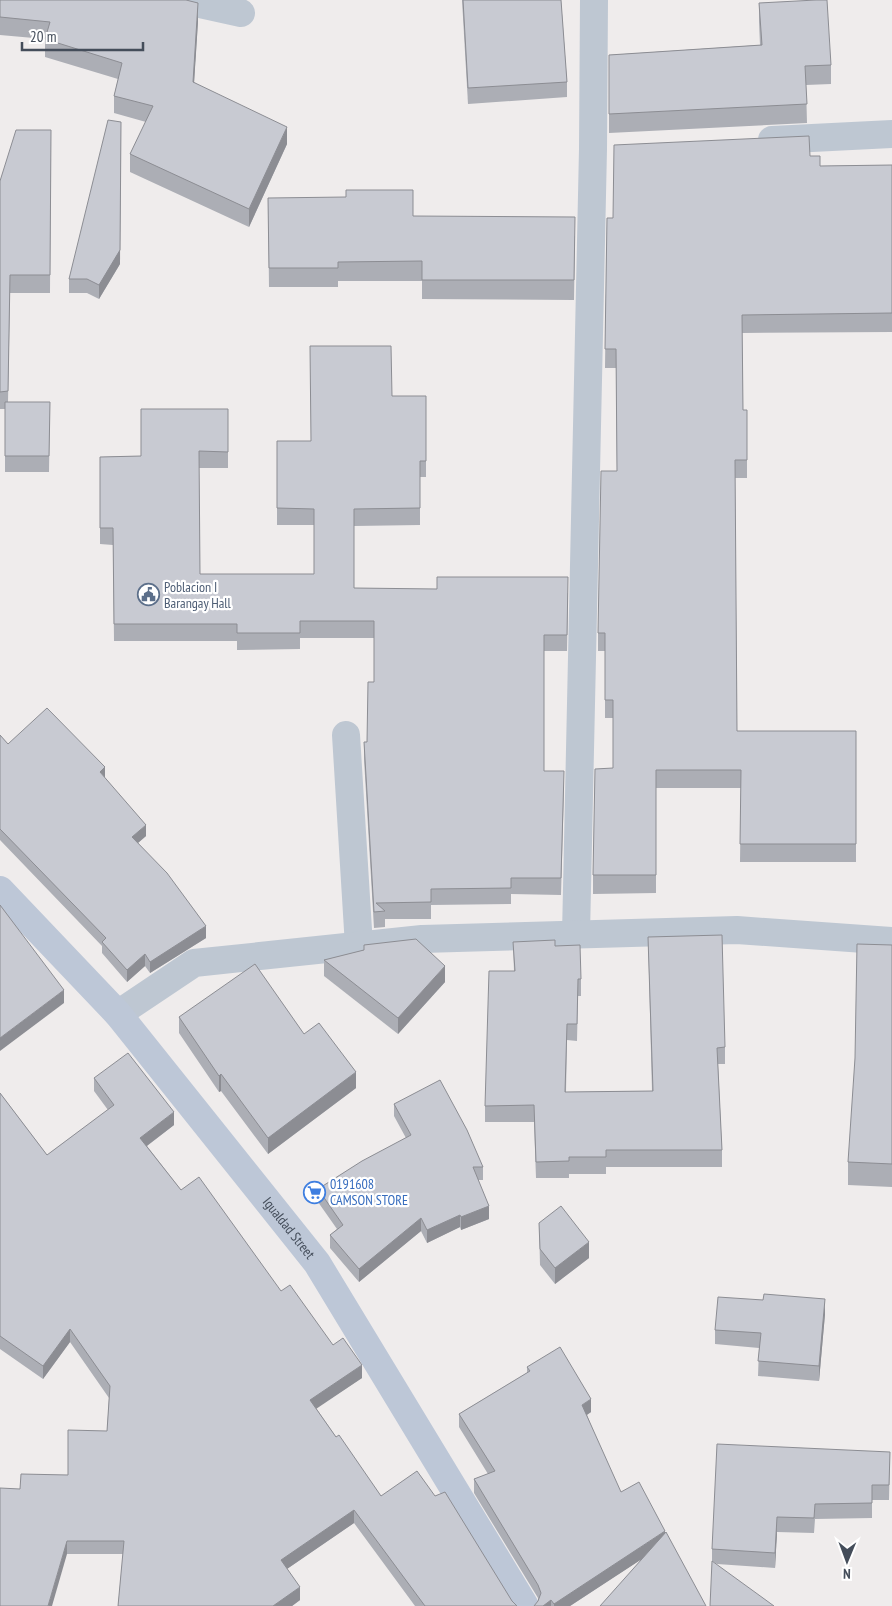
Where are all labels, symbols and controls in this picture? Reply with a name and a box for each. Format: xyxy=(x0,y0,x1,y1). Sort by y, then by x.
scale bar xyxy=(22,20,144,52)
text: 20 m xyxy=(30,27,56,46)
place label: Poblacion I Barangay Hall xyxy=(164,578,232,612)
public building icon: Poblacion I Barangay Hall xyxy=(136,583,160,607)
place label: 0191608 CAMSON STORE xyxy=(330,1175,408,1209)
supermarket icon: 0191608 CAMSON STORE xyxy=(302,1180,326,1204)
street label: Igualdad Street xyxy=(259,1193,319,1263)
north arrow xyxy=(822,1536,872,1586)
text: N xyxy=(843,1565,851,1583)

